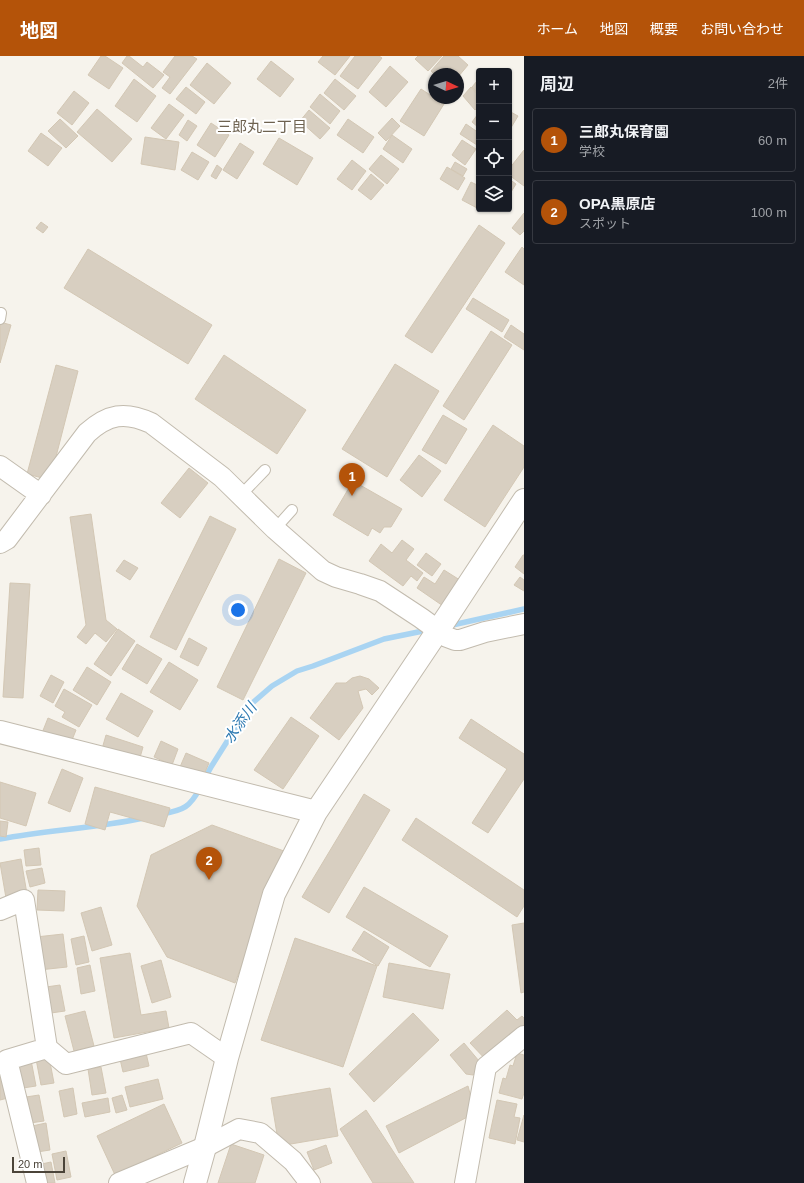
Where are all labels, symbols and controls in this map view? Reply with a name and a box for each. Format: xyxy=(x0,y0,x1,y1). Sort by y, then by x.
text: 地図 xyxy=(20,20,58,41)
text: ホーム xyxy=(536,21,578,37)
text: 地図 xyxy=(600,21,628,37)
text: 概要 xyxy=(650,21,678,37)
text: お問い合わせ xyxy=(700,21,784,37)
north arrow xyxy=(428,68,464,104)
map controls xyxy=(476,68,512,212)
button: + xyxy=(476,68,512,104)
text: 周辺 xyxy=(540,75,574,94)
text: 2件 xyxy=(768,76,788,91)
button: − xyxy=(476,104,512,140)
district label: 三郎丸二丁目 xyxy=(217,118,307,135)
text: 三郎丸保育園 xyxy=(579,123,669,140)
text: 1 xyxy=(550,133,558,148)
text: 60 m xyxy=(758,133,787,148)
button: locate xyxy=(476,140,512,176)
text: 学校 xyxy=(579,144,605,159)
button: layers xyxy=(476,176,512,212)
text: OPA黒原店 xyxy=(579,195,655,212)
text: 2 xyxy=(550,205,558,220)
text: 100 m xyxy=(751,205,787,220)
text: スポット xyxy=(579,216,631,231)
pin: 1 xyxy=(339,463,365,496)
your location xyxy=(228,600,248,620)
water label: 水添川 xyxy=(220,698,261,746)
pin: 2 xyxy=(196,847,222,880)
scale bar xyxy=(12,1155,65,1174)
text: 20 m xyxy=(18,1158,42,1170)

